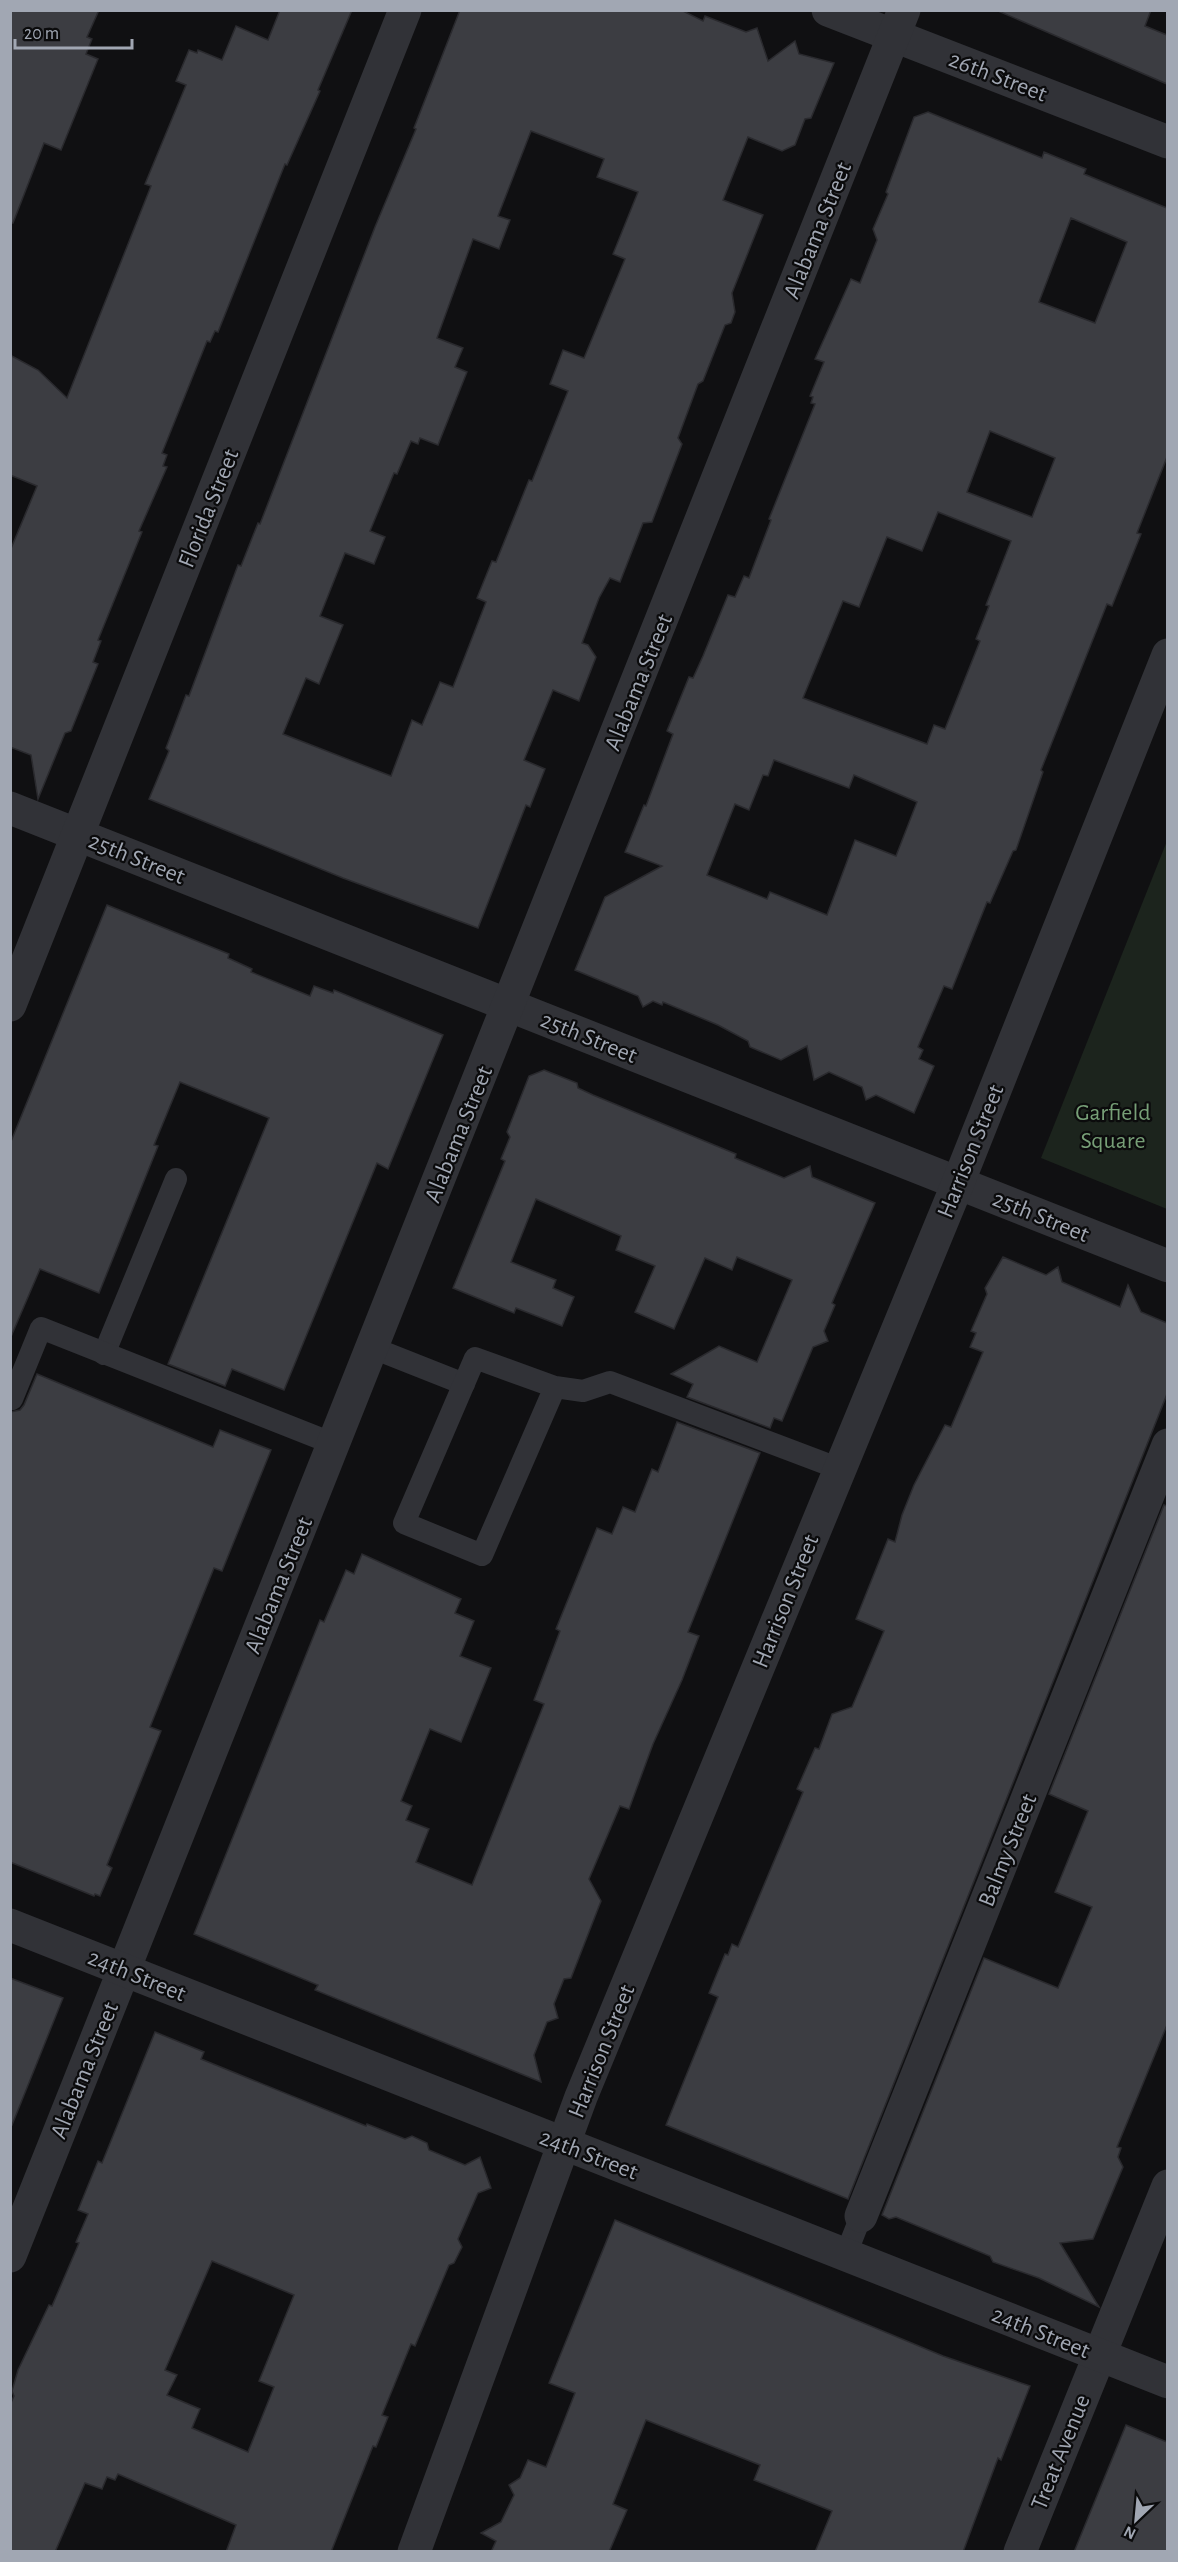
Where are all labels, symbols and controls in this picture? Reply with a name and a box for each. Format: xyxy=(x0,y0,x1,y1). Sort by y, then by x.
scale bar xyxy=(15,12,132,50)
text: 20 m xyxy=(24,25,59,43)
street label: 26th Street xyxy=(945,47,1050,107)
street label: Alabama Street xyxy=(780,158,856,302)
street label: Florida Street xyxy=(174,445,244,571)
street label: Alabama Street xyxy=(601,610,677,754)
street label: 25th Street xyxy=(85,829,189,889)
street label: 25th Street xyxy=(537,1008,641,1068)
street label: Alabama Street xyxy=(421,1062,497,1206)
street label: Harrison Street xyxy=(933,1081,1009,1221)
park label: Garfield Square xyxy=(1075,1101,1151,1153)
street label: 25th Street xyxy=(989,1187,1093,1247)
street label: Alabama Street xyxy=(241,1513,317,1657)
street label: Harrison Street xyxy=(748,1531,824,1671)
street label: Balmy Street xyxy=(974,1790,1042,1910)
street label: 24th Street xyxy=(84,1945,189,2006)
street label: Harrison Street xyxy=(564,1981,640,2121)
street label: Alabama Street xyxy=(47,1998,123,2142)
street label: 24th Street xyxy=(536,2125,641,2185)
street label: 24th Street xyxy=(988,2302,1093,2363)
street label: Treat Avenue xyxy=(1027,2391,1095,2513)
north arrow xyxy=(1106,2490,1166,2550)
text: N xyxy=(1121,2523,1138,2542)

